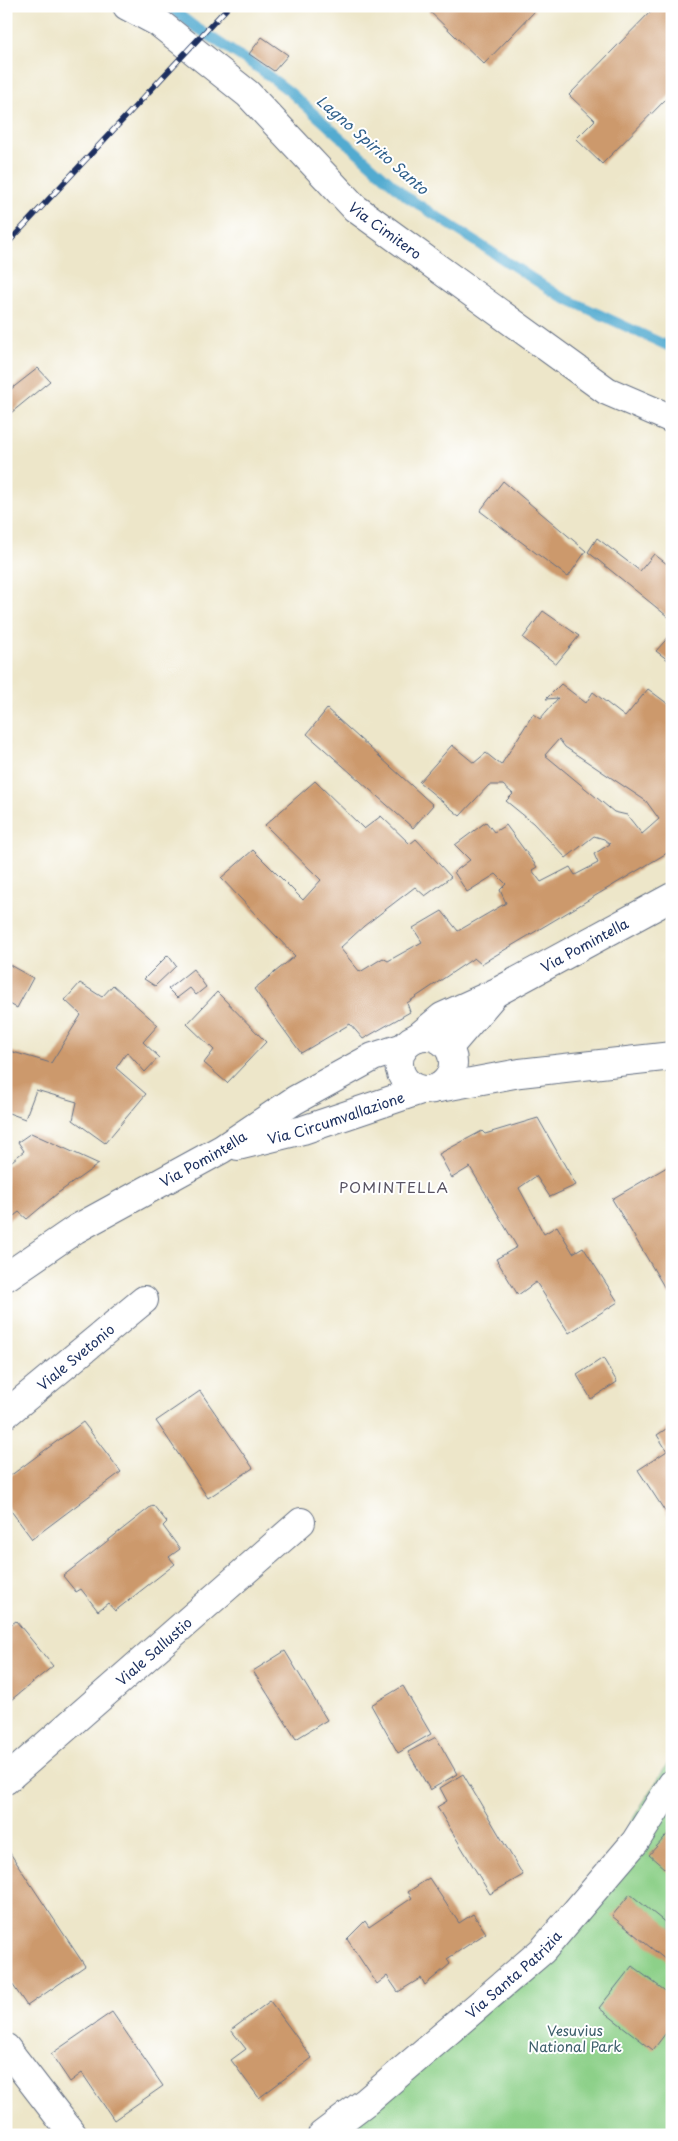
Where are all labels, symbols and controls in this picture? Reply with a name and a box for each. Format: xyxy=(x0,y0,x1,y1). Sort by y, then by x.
water label: Lagno Spirito Santo xyxy=(312,89,434,200)
street label: Via Cimitero xyxy=(344,197,426,264)
street label: Via Pomintella xyxy=(537,912,632,977)
street label: Via Circumvallazione xyxy=(265,1086,407,1149)
street label: Via Pomintella xyxy=(156,1125,251,1192)
district label: POMINTELLA xyxy=(339,1175,449,1198)
street label: Viale Svetonio xyxy=(32,1318,119,1395)
street label: Viale Sallustio xyxy=(111,1612,196,1690)
street label: Via Santa Patrizia xyxy=(461,1925,566,2023)
park label: Vesuvius National Park xyxy=(528,2020,622,2057)

